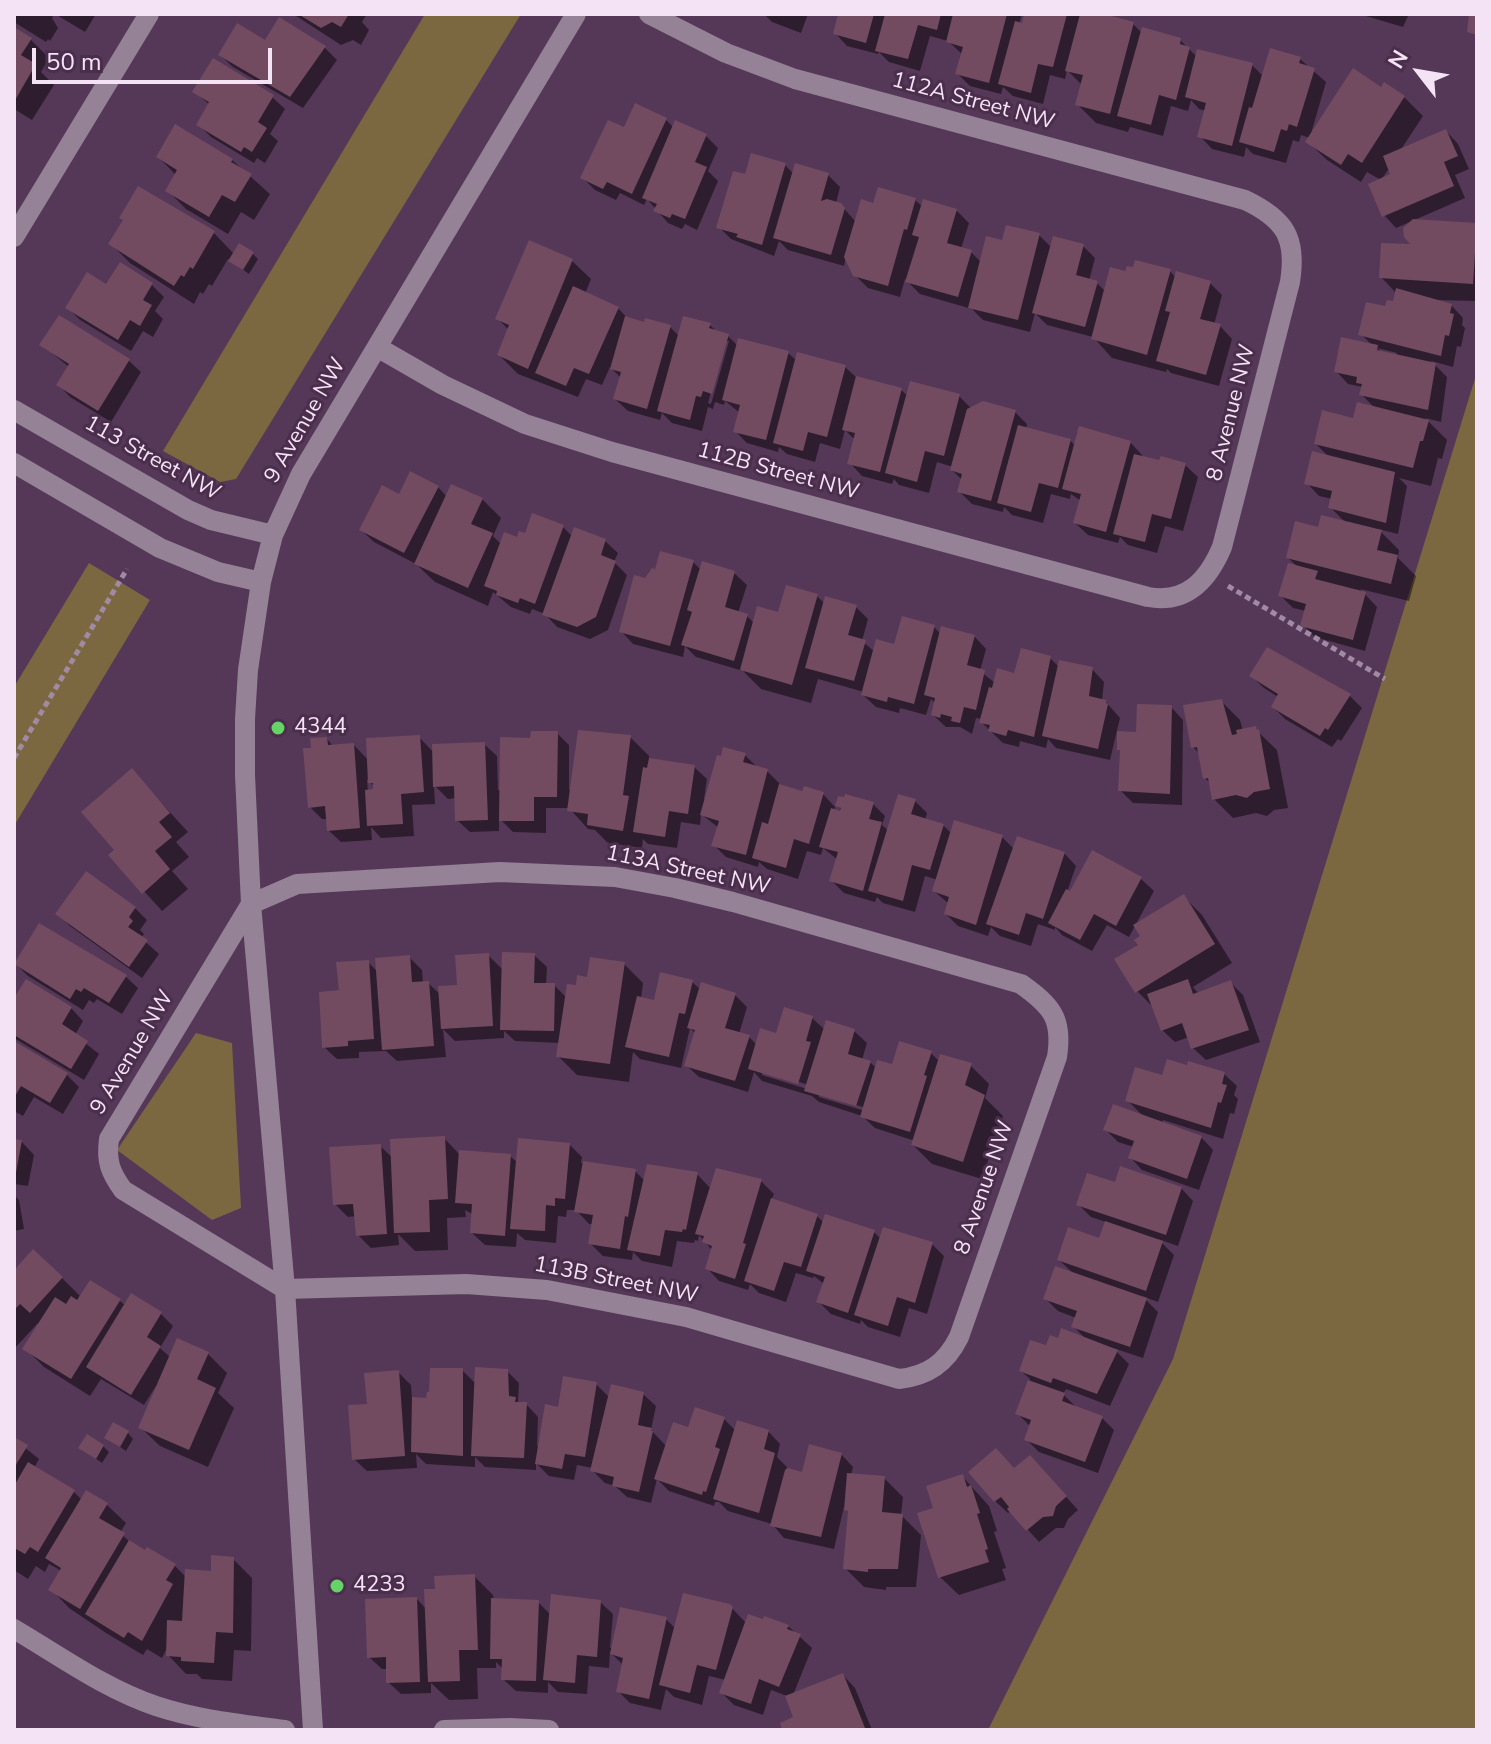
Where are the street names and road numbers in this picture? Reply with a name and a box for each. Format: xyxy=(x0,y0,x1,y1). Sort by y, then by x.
street label: 112A Street NW xyxy=(889,68,1057,136)
street label: 8 Avenue NW xyxy=(1202,342,1262,484)
street label: 9 Avenue NW xyxy=(260,354,352,488)
street label: 113 Street NW xyxy=(79,411,225,507)
street label: 112B Street NW xyxy=(694,438,862,506)
street label: 113A Street NW xyxy=(603,841,773,901)
street label: 9 Avenue NW xyxy=(86,986,180,1120)
street label: 8 Avenue NW xyxy=(950,1118,1020,1258)
street label: 113B Street NW xyxy=(532,1252,700,1310)

